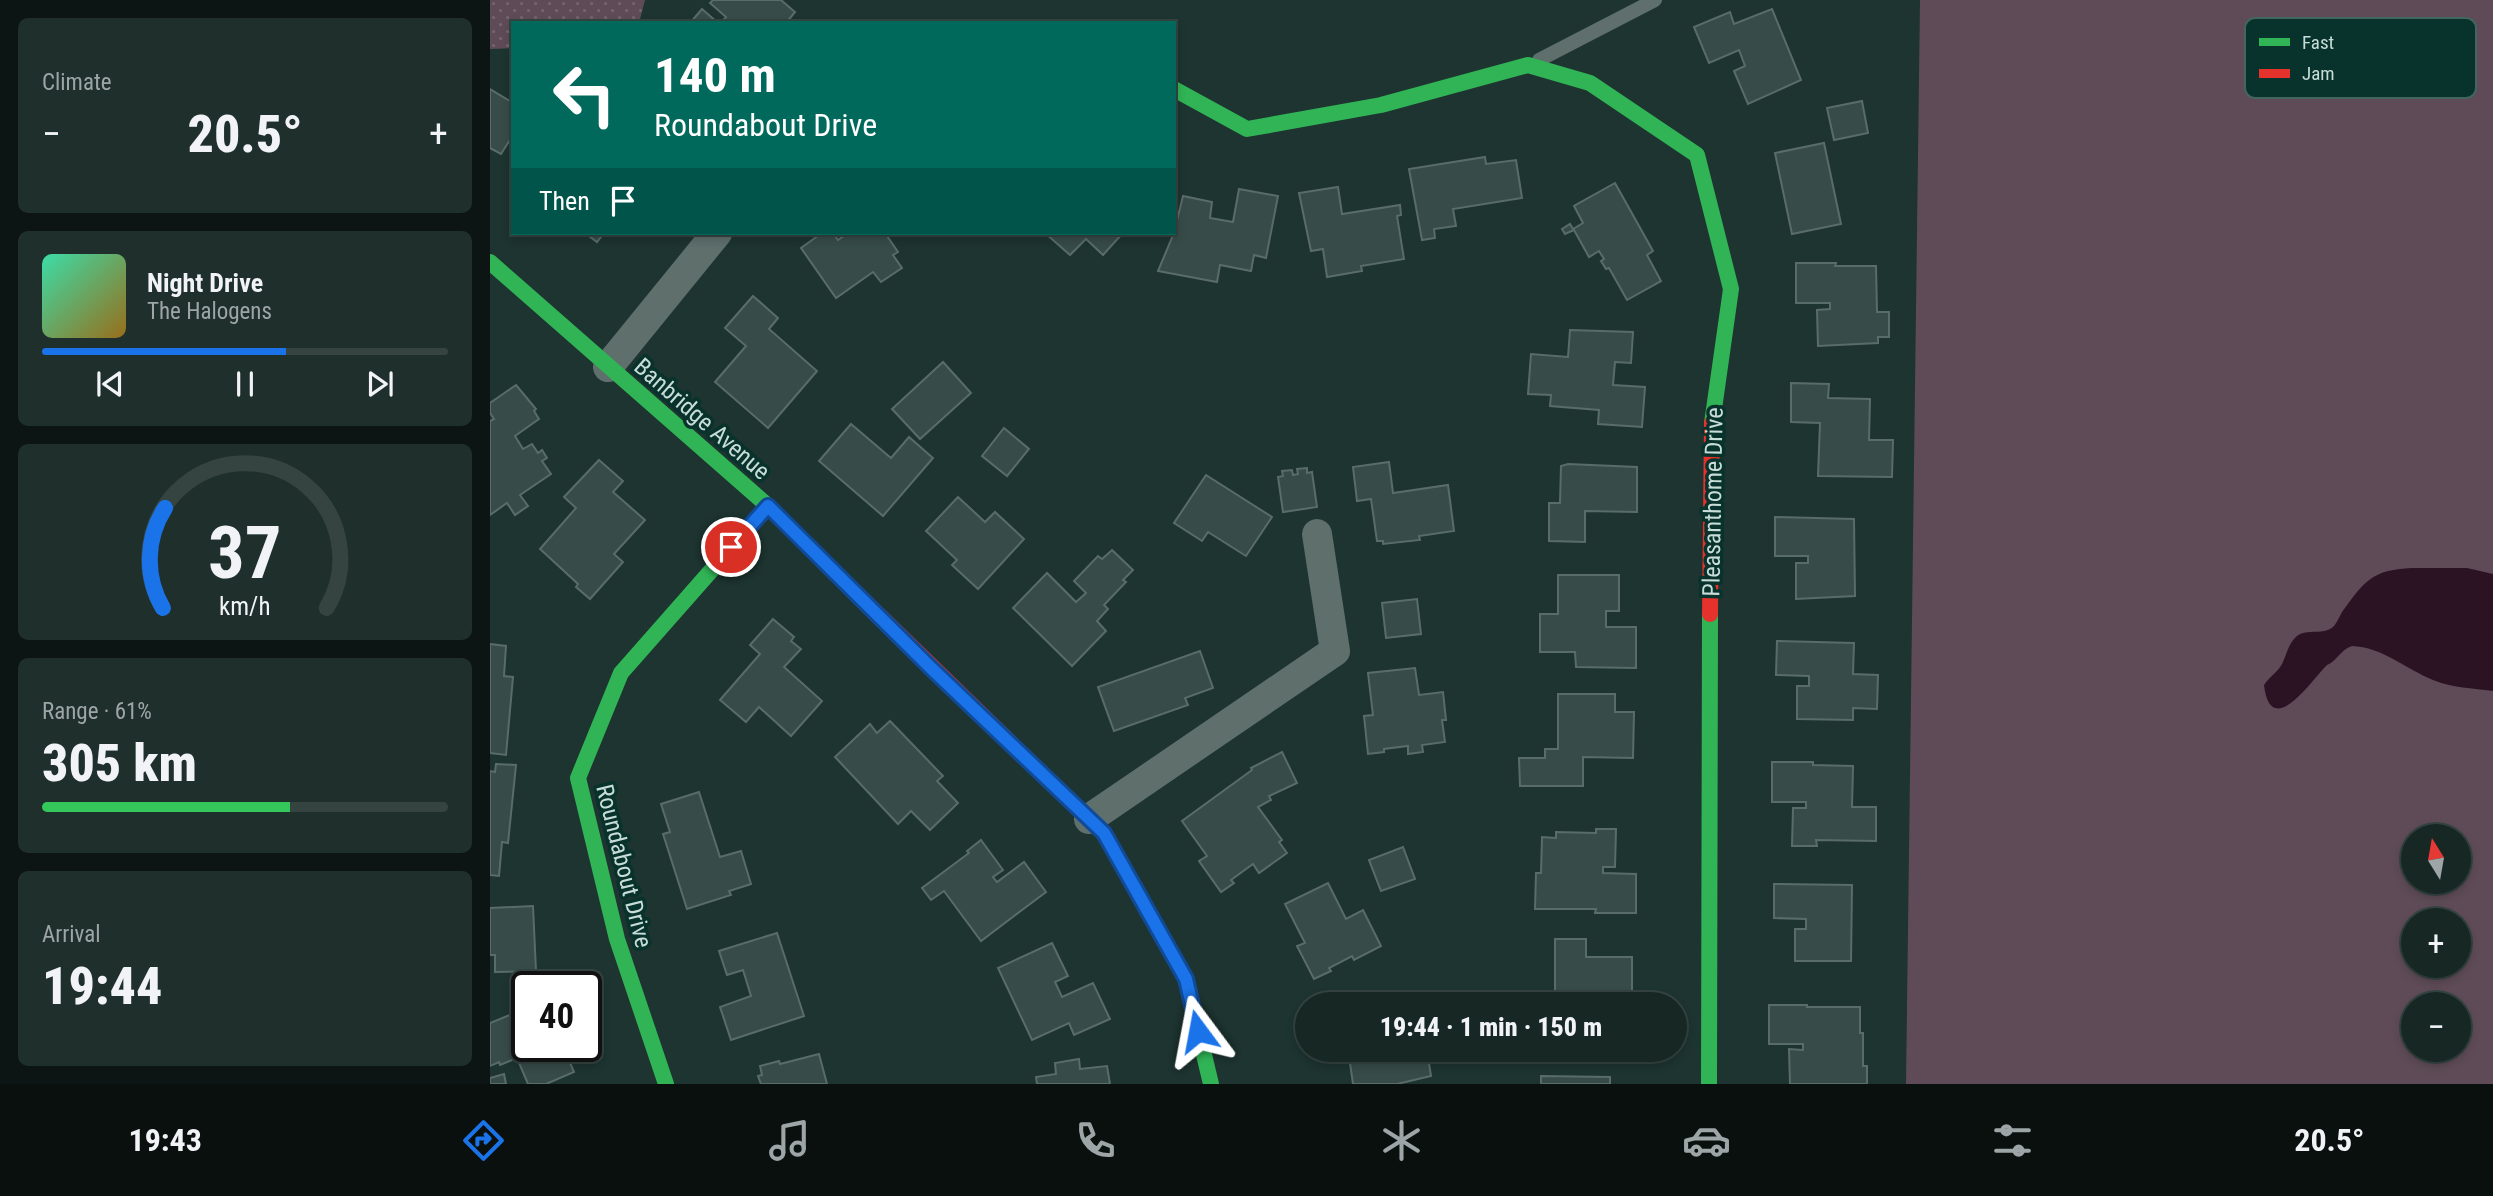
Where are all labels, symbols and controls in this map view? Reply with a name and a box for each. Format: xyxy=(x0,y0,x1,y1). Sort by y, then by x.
legend xyxy=(2245,18,2476,98)
text: Fast xyxy=(2302,31,2334,54)
text: 140 m xyxy=(654,47,776,104)
icon: left xyxy=(539,49,630,140)
text: Jam xyxy=(2302,62,2335,85)
text: Climate xyxy=(42,69,112,96)
text: 20.5° xyxy=(187,104,303,165)
text: Roundabout Drive xyxy=(654,106,877,144)
text: − xyxy=(42,112,61,156)
text: + xyxy=(429,112,448,156)
icon: arrive xyxy=(604,182,642,220)
text: Then xyxy=(539,186,590,216)
text: Night Drive xyxy=(147,268,263,298)
text: The Halogens xyxy=(147,298,272,325)
street label: Banbridge Avenue xyxy=(628,353,776,485)
icon: previous xyxy=(91,365,129,403)
icon: pause xyxy=(226,365,264,403)
icon: next xyxy=(361,365,399,403)
street label: Pleasanthome Drive xyxy=(1697,407,1729,597)
text: 37 xyxy=(208,510,282,596)
pin xyxy=(701,517,761,577)
icon: arrive xyxy=(712,528,750,566)
text: km/h xyxy=(219,592,271,621)
text: Range · 61% xyxy=(42,698,152,725)
text: 305 km xyxy=(42,733,197,794)
street label: Roundabout Drive xyxy=(590,781,658,951)
north arrow xyxy=(2401,824,2471,894)
map controls xyxy=(2401,824,2471,1062)
button: + xyxy=(2401,908,2471,978)
text: Arrival xyxy=(42,921,101,948)
text: 19:44 xyxy=(42,956,162,1017)
speed limit sign: 40 xyxy=(511,971,602,1062)
button: − xyxy=(2401,992,2471,1062)
position arrow xyxy=(1161,994,1235,1068)
text: 19:44 · 1 min · 150 m xyxy=(1380,1012,1602,1042)
icon: directions xyxy=(459,1116,508,1165)
icon: music xyxy=(765,1116,814,1165)
icon: phone xyxy=(1071,1116,1120,1165)
icon: climate xyxy=(1377,1116,1426,1165)
icon: car xyxy=(1682,1116,1731,1165)
icon: filters xyxy=(1988,1116,2037,1165)
text: 19:43 xyxy=(128,1121,202,1159)
text: 20.5° xyxy=(2294,1121,2364,1159)

